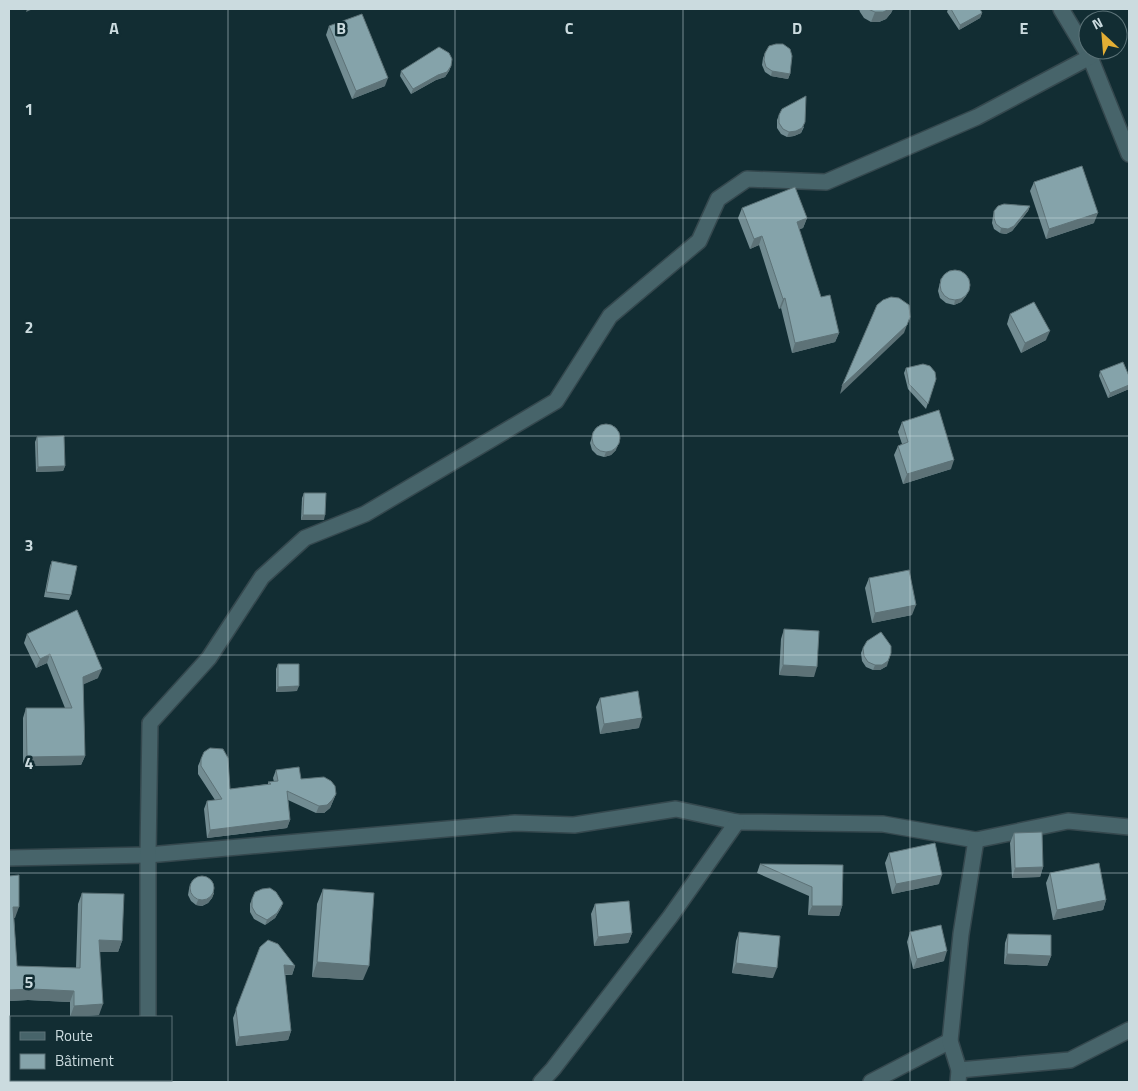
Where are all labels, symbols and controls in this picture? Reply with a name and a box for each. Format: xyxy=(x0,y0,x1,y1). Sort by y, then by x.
north arrow xyxy=(1078,10,1128,60)
text: N xyxy=(1088,11,1106,34)
text: A xyxy=(109,16,119,40)
text: B xyxy=(336,16,346,40)
text: C xyxy=(565,16,574,40)
text: D xyxy=(792,16,802,40)
text: E xyxy=(1020,16,1029,40)
text: 1 xyxy=(25,97,33,121)
text: 2 xyxy=(25,315,33,339)
text: 3 xyxy=(25,533,33,557)
text: 4 xyxy=(25,751,34,775)
text: 5 xyxy=(25,970,34,994)
legend xyxy=(10,1016,172,1081)
text: Route xyxy=(55,1024,93,1047)
text: Bâtiment xyxy=(55,1049,114,1072)

